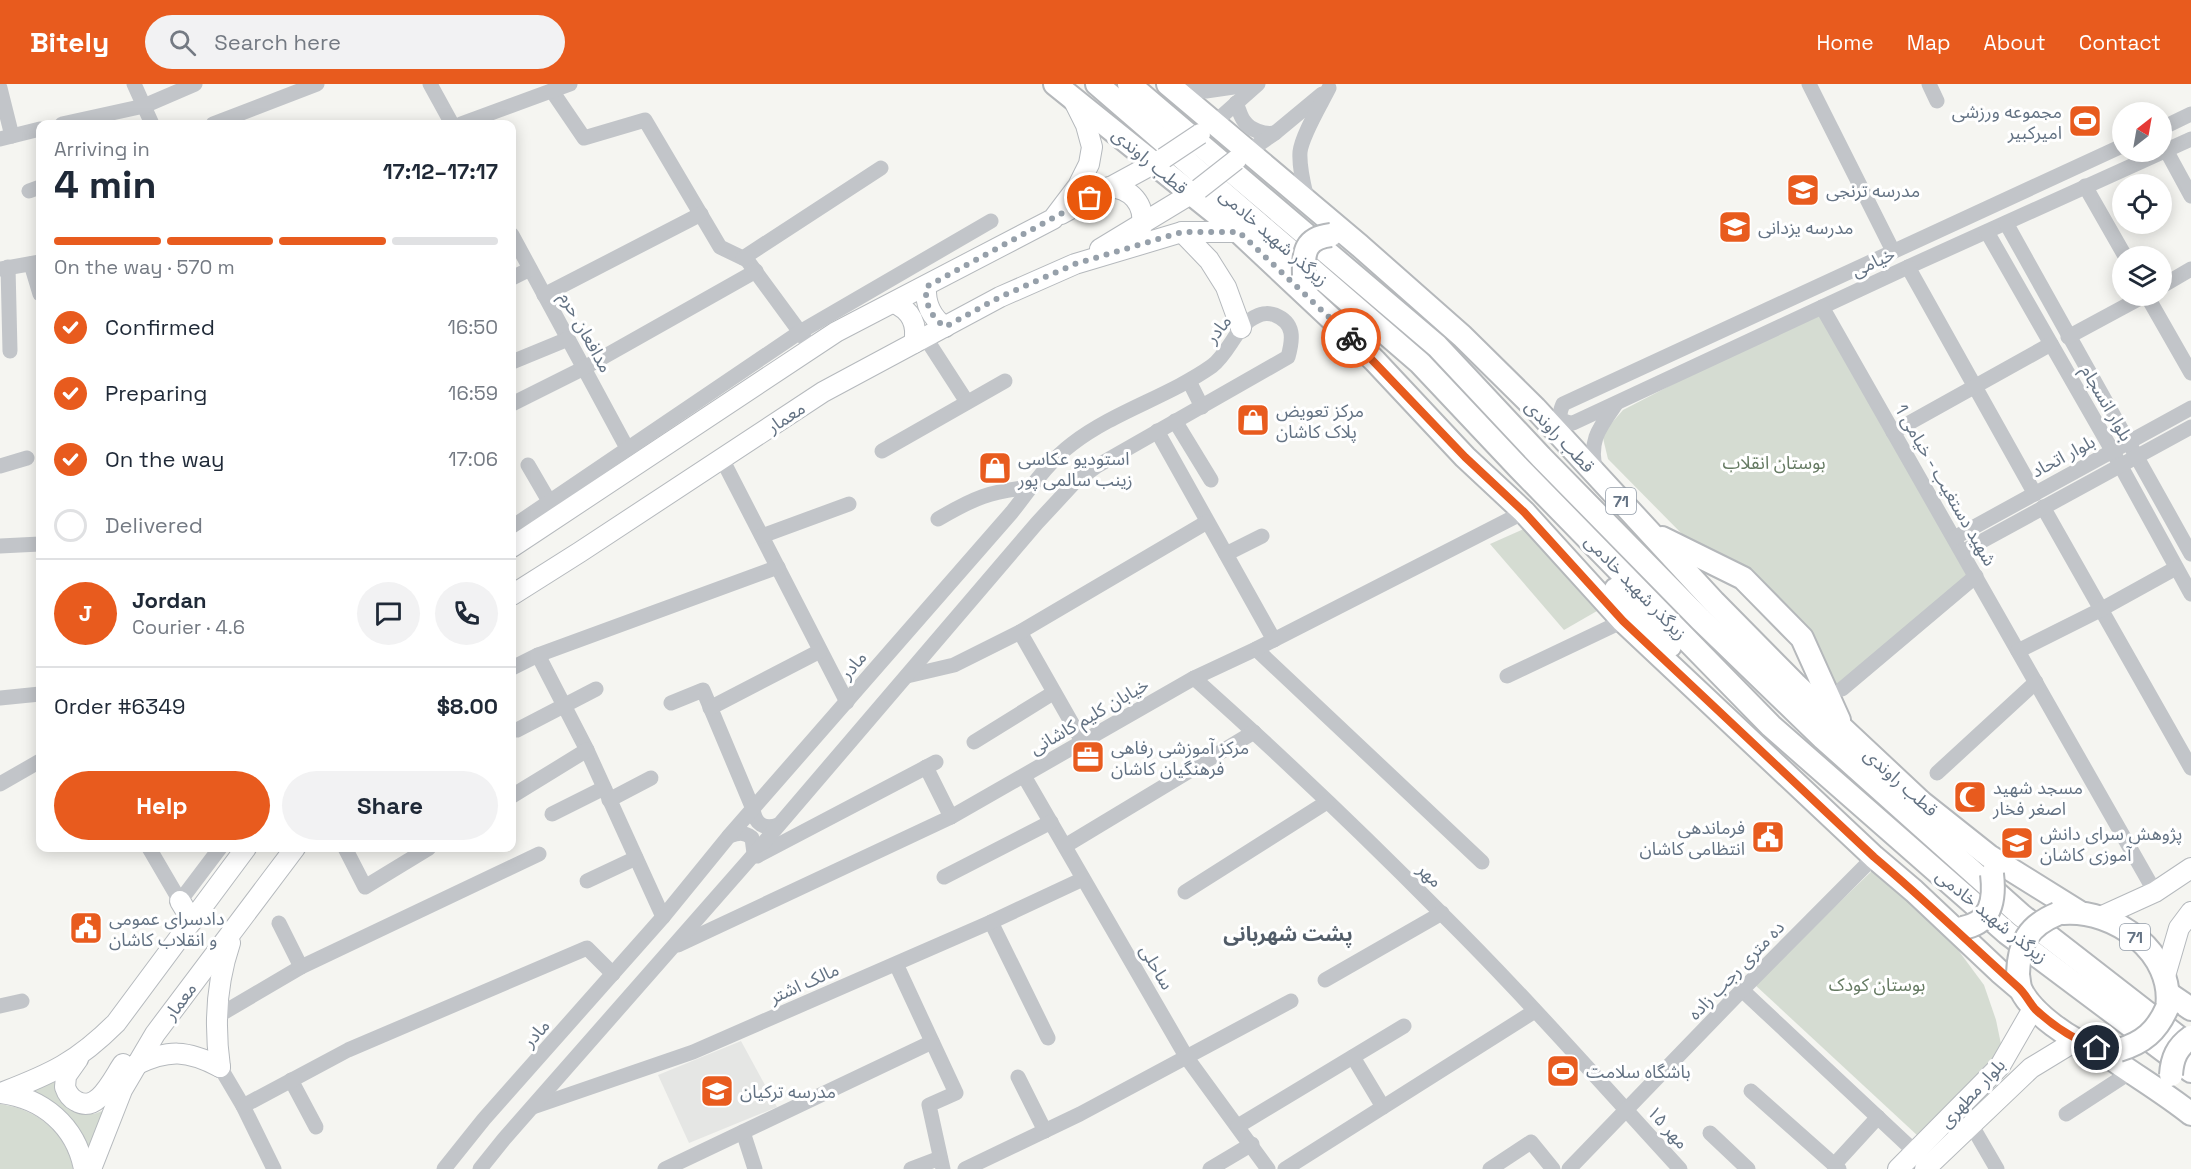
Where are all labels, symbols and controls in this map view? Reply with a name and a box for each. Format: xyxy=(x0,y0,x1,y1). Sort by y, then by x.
search box xyxy=(145,15,565,69)
text: Bitely xyxy=(30,24,109,60)
icon: search xyxy=(166,26,199,59)
text: Search here xyxy=(214,28,341,56)
text: Home xyxy=(1816,29,1874,56)
text: Map xyxy=(1907,29,1951,56)
text: About xyxy=(1984,29,2046,56)
text: Contact xyxy=(2079,29,2161,56)
place label: مجموعه ورزشی امیرکبیر xyxy=(1952,100,2062,144)
north arrow xyxy=(2112,102,2172,162)
map controls xyxy=(2112,102,2172,306)
sports icon: مجموعه ورزشی امیرکبیر xyxy=(2067,103,2103,139)
street label: قطب راوندی xyxy=(1107,123,1193,199)
text: Arriving in xyxy=(54,136,150,162)
text: 17:12–17:17 xyxy=(383,157,498,185)
text: 4 min xyxy=(54,160,156,209)
pin xyxy=(1064,172,1115,223)
school or university icon: مدرسه ترنجی xyxy=(1785,172,1821,208)
button: locate xyxy=(2112,174,2172,234)
place label: مدرسه ترنجی xyxy=(1826,179,1920,202)
icon: bag xyxy=(1073,181,1106,214)
street label: زیرگذر شهید خادمی xyxy=(1215,183,1333,291)
school or university icon: مدرسه یزدانی xyxy=(1717,209,1753,245)
place label: مدرسه یزدانی xyxy=(1758,216,1854,239)
street label: خیامی xyxy=(1848,242,1898,282)
button: layers xyxy=(2112,246,2172,306)
text: On the way · 570 m xyxy=(54,254,235,280)
street label: مدافعان حرم xyxy=(552,288,618,378)
courier xyxy=(1321,308,1381,368)
street label: مادر xyxy=(1199,310,1236,349)
icon: check xyxy=(54,311,87,344)
text: Confirmed xyxy=(105,313,215,341)
text: 16:50 xyxy=(448,314,498,340)
icon: bike xyxy=(1335,322,1368,355)
street label: بلوار انسجام xyxy=(2073,361,2138,447)
icon: check xyxy=(54,377,87,410)
text: Preparing xyxy=(105,379,207,407)
text: 16:59 xyxy=(448,380,498,406)
street label: قطب راوندی xyxy=(1520,395,1600,477)
street label: معمار xyxy=(762,396,809,438)
place label: مرکز تعویض پلاک کاشان xyxy=(1276,399,1364,443)
street label: شهید دستغیب - خیامی 1 xyxy=(1890,400,2002,570)
shop icon: مرکز تعویض پلاک کاشان xyxy=(1235,402,1271,438)
street label: بلوار اتحاد xyxy=(2027,430,2099,482)
icon: check xyxy=(54,443,87,476)
text: On the way xyxy=(105,445,224,473)
text: 17:06 xyxy=(448,446,498,472)
place label: استودیو عکاسی زینب سالمی پور xyxy=(1017,447,1133,491)
shop icon: استودیو عکاسی زینب سالمی پور xyxy=(977,450,1013,486)
park label: بوستان انقلاب xyxy=(1722,451,1826,474)
road number: 71 xyxy=(1606,488,1636,514)
text: Delivered xyxy=(105,511,203,539)
street label: زیرگذر شهید خادمی xyxy=(1580,530,1692,644)
button: chat xyxy=(357,582,420,645)
button: phone xyxy=(435,582,498,645)
text: Jordan xyxy=(132,586,207,614)
text: J xyxy=(79,599,92,627)
text: Courier · 4.6 xyxy=(132,614,245,640)
street label: مادر xyxy=(834,646,871,685)
street label: خیابان کلیم کاشانی xyxy=(1025,673,1154,761)
text: Order #6349 xyxy=(54,692,186,720)
text: $8.00 xyxy=(437,692,498,720)
place label: مرکز آموزشی رفاهی فرهنگیان کاشان xyxy=(1111,736,1249,780)
office icon: مرکز آموزشی رفاهی فرهنگیان کاشان xyxy=(1070,739,1106,775)
street label: قطب راوندی xyxy=(1859,743,1943,821)
button: Help xyxy=(54,771,270,840)
button: Share xyxy=(282,771,498,840)
place label: مسجد شهید اصغر فخار xyxy=(1992,776,2083,820)
mosque icon: مسجد شهید اصغر فخار xyxy=(1952,779,1988,815)
place label: فرماندهی انتظامی کاشان xyxy=(1639,816,1745,860)
public building icon: فرماندهی انتظامی کاشان xyxy=(1750,819,1786,855)
place label: پژوهش سرای دانش آموزی کاشان xyxy=(2040,822,2182,866)
school or university icon: پژوهش سرای دانش آموزی کاشان xyxy=(1999,825,2035,861)
street label: مهر xyxy=(1412,857,1447,892)
street label: زیرگذر شهید خادمی xyxy=(1931,864,2053,968)
place label: دادسرای عمومی و انقلاب کاشان xyxy=(109,907,225,951)
public building icon: دادسرای عمومی و انقلاب کاشان xyxy=(68,910,104,946)
street label: ده متری رجب زاده xyxy=(1683,916,1789,1024)
district label: پشت شهربانی xyxy=(1223,921,1353,948)
road number: 71 xyxy=(2120,924,2150,950)
street label: ساحلی xyxy=(1135,940,1179,994)
street label: مالک اشتر xyxy=(765,957,842,1009)
park label: بوستان کودک xyxy=(1829,973,1925,996)
street label: معمار xyxy=(158,978,202,1025)
street label: مادر xyxy=(517,1014,555,1053)
pin xyxy=(2071,1022,2122,1073)
icon: home xyxy=(2080,1031,2113,1064)
sports icon: باشگاه سلامت xyxy=(1545,1053,1581,1089)
street label: بلوار مطهری xyxy=(1934,1054,2010,1132)
place label: باشگاه سلامت xyxy=(1586,1060,1691,1083)
school or university icon: مدرسه ترکیان xyxy=(699,1073,735,1109)
place label: مدرسه ترکیان xyxy=(740,1080,836,1103)
street label: مهر ۱۵ xyxy=(1642,1100,1694,1154)

